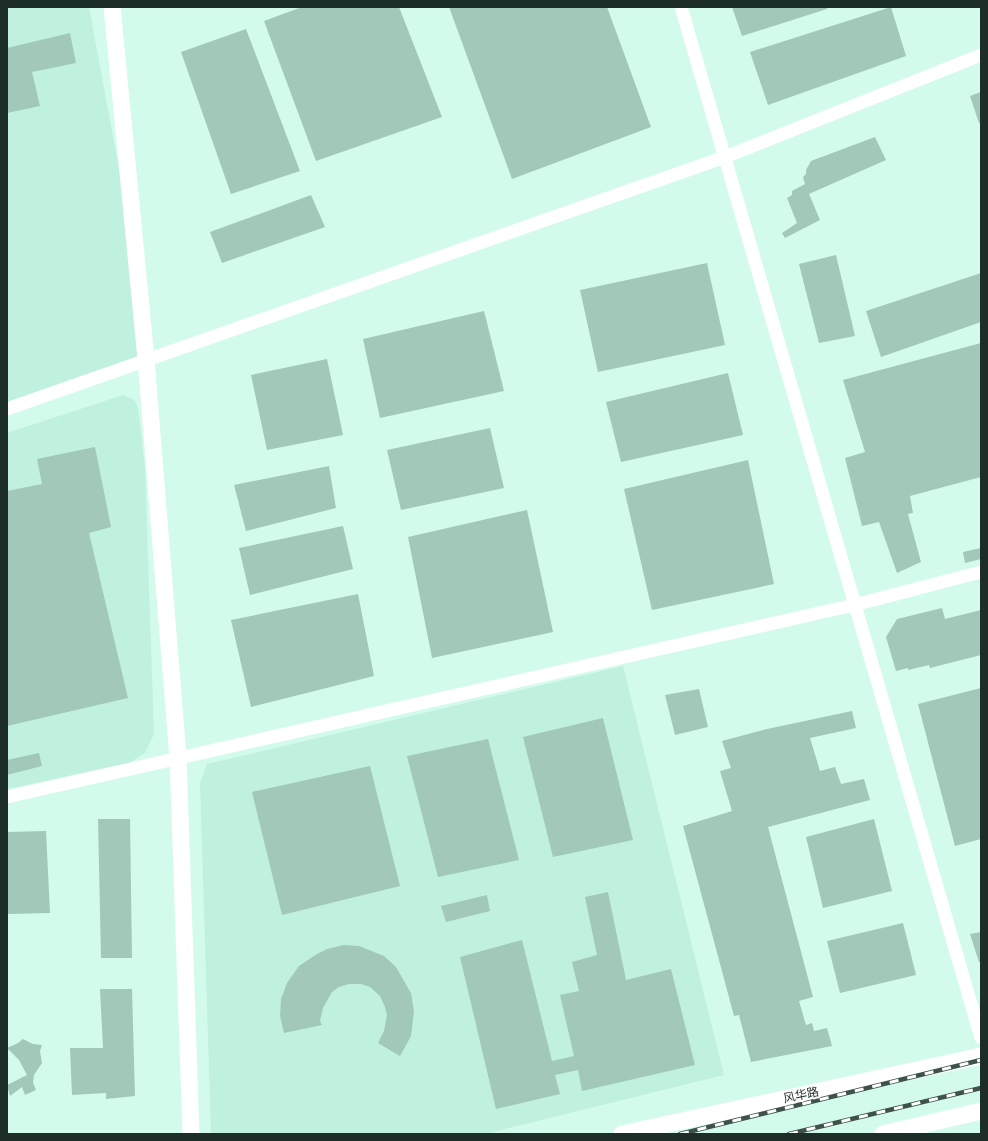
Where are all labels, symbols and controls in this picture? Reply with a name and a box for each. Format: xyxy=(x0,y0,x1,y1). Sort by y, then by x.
street label: 风华路 xyxy=(782,1083,820,1106)

